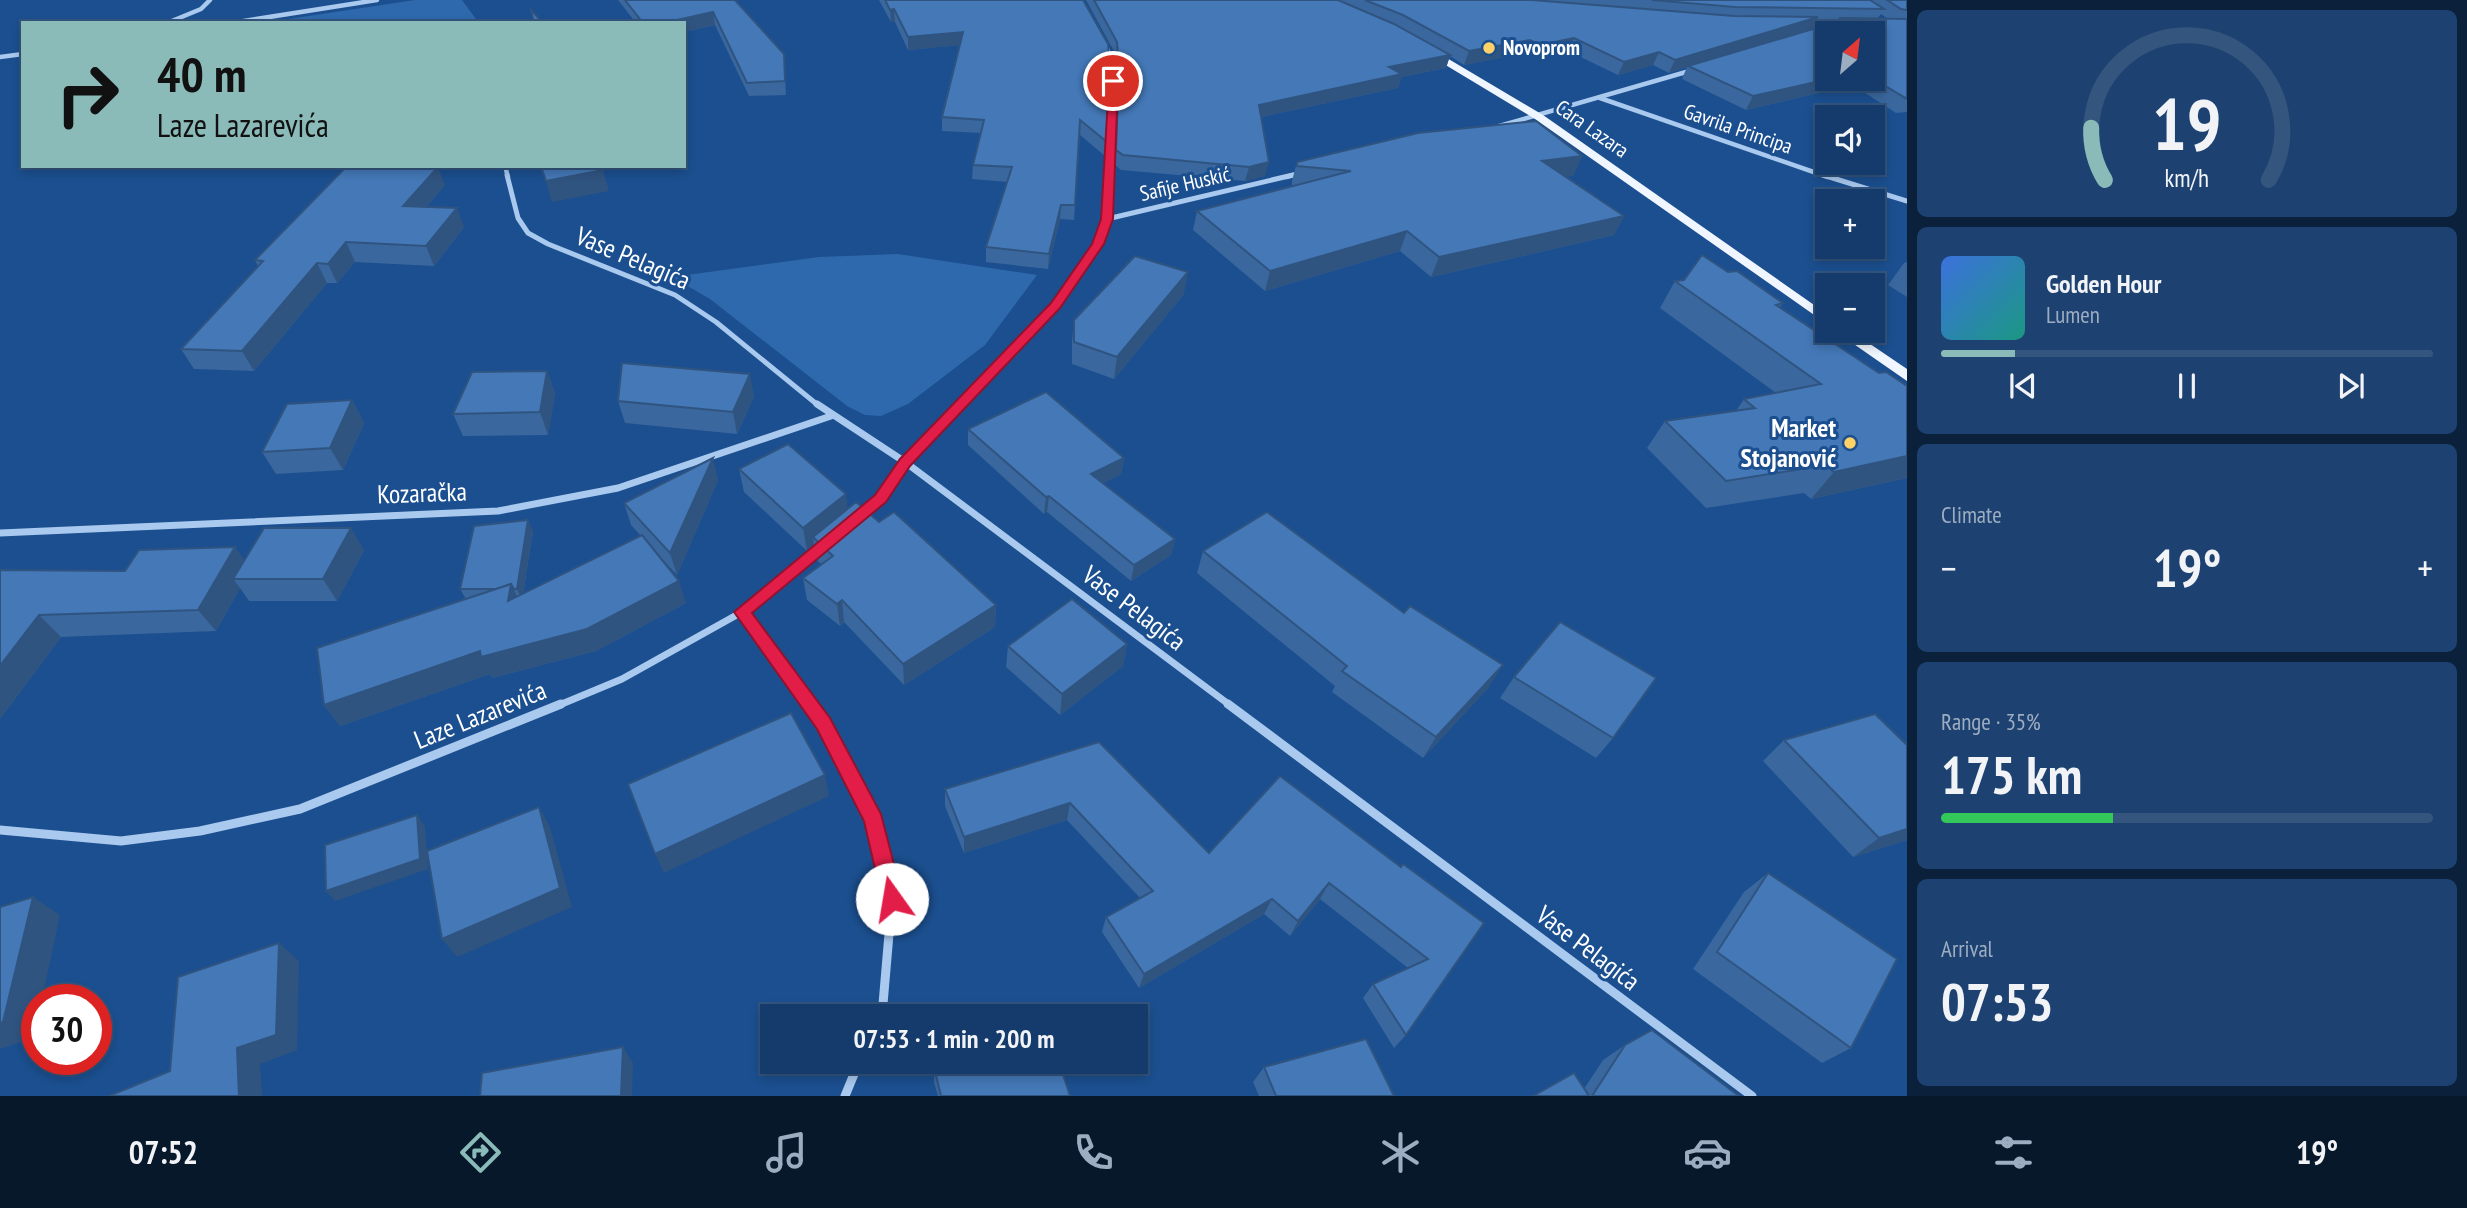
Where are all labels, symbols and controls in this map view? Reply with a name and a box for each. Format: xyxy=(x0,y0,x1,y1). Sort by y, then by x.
north arrow xyxy=(1815,21,1885,91)
map controls xyxy=(1815,21,1885,343)
place label: Novoprom xyxy=(1503,34,1580,61)
marker: Novoprom xyxy=(1481,40,1497,56)
text: 40 m xyxy=(157,42,246,106)
icon: right xyxy=(42,49,133,140)
pin xyxy=(1083,51,1143,111)
icon: arrive xyxy=(1094,62,1132,100)
text: 19 xyxy=(2152,76,2222,170)
street label: Cara Lazara xyxy=(1550,94,1634,164)
street label: Gavrila Principa xyxy=(1680,97,1796,160)
text: Laze Lazarevića xyxy=(157,104,329,146)
button: sound xyxy=(1815,105,1885,175)
street label: Safije Huskić xyxy=(1137,160,1233,207)
text: km/h xyxy=(2165,161,2209,193)
button: + xyxy=(1815,189,1885,259)
street label: Vase Pelagića xyxy=(570,218,695,296)
text: Golden Hour xyxy=(2046,267,2161,300)
button: − xyxy=(1815,273,1885,343)
text: Lumen xyxy=(2046,300,2100,329)
icon: previous xyxy=(2004,367,2042,405)
icon: pause xyxy=(2168,367,2206,405)
icon: next xyxy=(2332,367,2370,405)
place label: Market Stojanović xyxy=(1741,411,1836,474)
marker: Market Stojanović xyxy=(1842,435,1858,451)
street label: Kozaračka xyxy=(377,474,467,511)
text: Climate xyxy=(1941,500,2002,529)
text: 19° xyxy=(2153,534,2221,601)
text: − xyxy=(1941,543,1957,592)
text: + xyxy=(2417,543,2433,592)
street label: Vase Pelagića xyxy=(1075,557,1193,657)
street label: Laze Lazarevića xyxy=(409,673,551,756)
text: Range · 35% xyxy=(1941,707,2041,736)
text: 175 km xyxy=(1941,741,2082,808)
position arrow xyxy=(855,862,929,936)
street label: Vase Pelagića xyxy=(1529,897,1647,997)
text: Arrival xyxy=(1941,934,1993,963)
text: 07:53 xyxy=(1941,968,2053,1035)
speed limit sign: 30 xyxy=(21,984,112,1075)
text: 07:53 · 1 min · 200 m xyxy=(854,1022,1054,1055)
icon: directions xyxy=(456,1128,505,1177)
icon: music xyxy=(762,1128,811,1177)
icon: phone xyxy=(1069,1128,1118,1177)
icon: climate xyxy=(1376,1128,1425,1177)
icon: car xyxy=(1683,1128,1732,1177)
icon: filters xyxy=(1989,1128,2038,1177)
text: 07:52 xyxy=(129,1131,198,1173)
text: 19° xyxy=(2296,1131,2338,1173)

